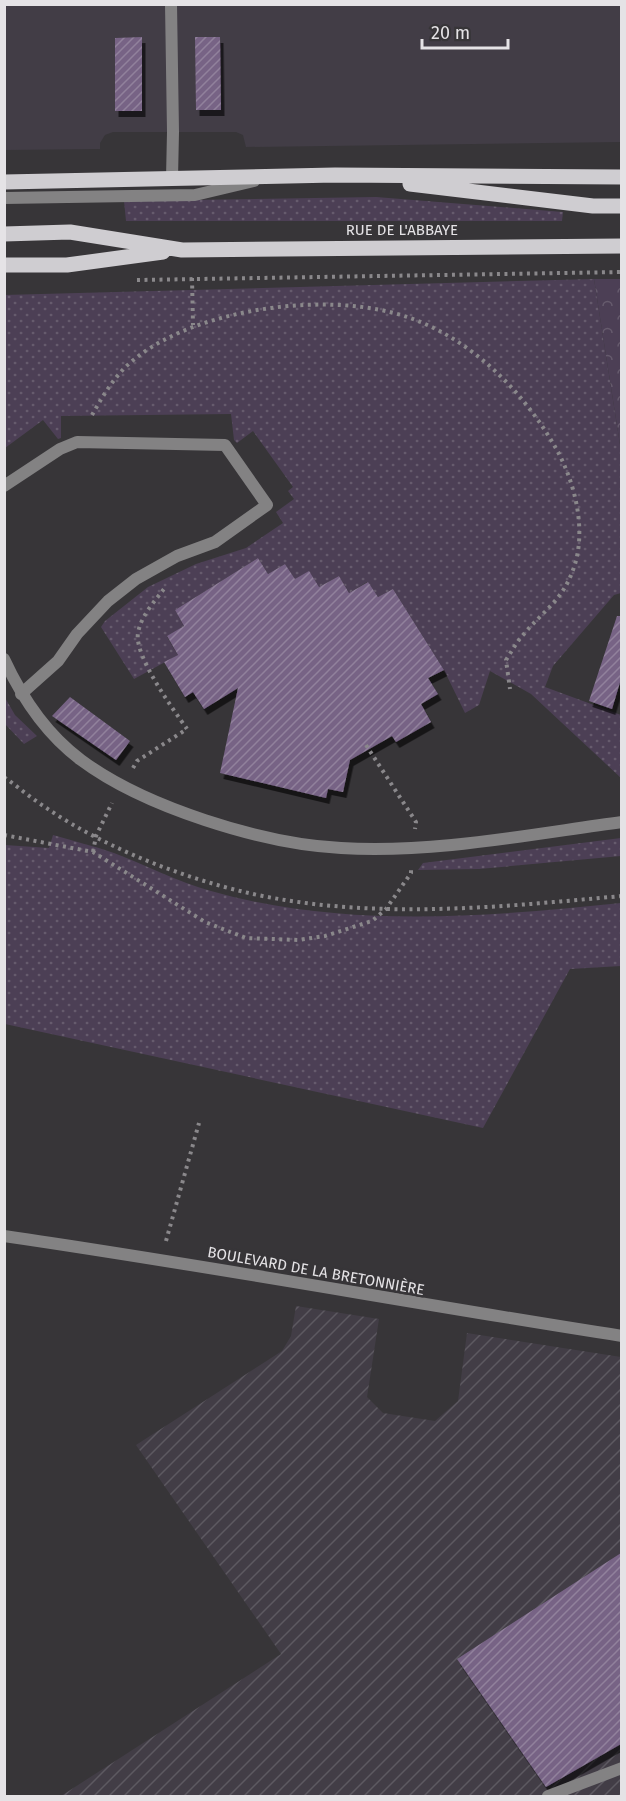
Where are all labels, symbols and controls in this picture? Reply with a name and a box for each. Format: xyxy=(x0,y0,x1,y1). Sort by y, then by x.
scale bar xyxy=(422,12,508,50)
text: 20 m xyxy=(431,22,470,44)
street label: RUE DE L'ABBAYE xyxy=(346,221,458,239)
street label: BOULEVARD DE LA BRETONNIÈRE xyxy=(206,1243,426,1299)

